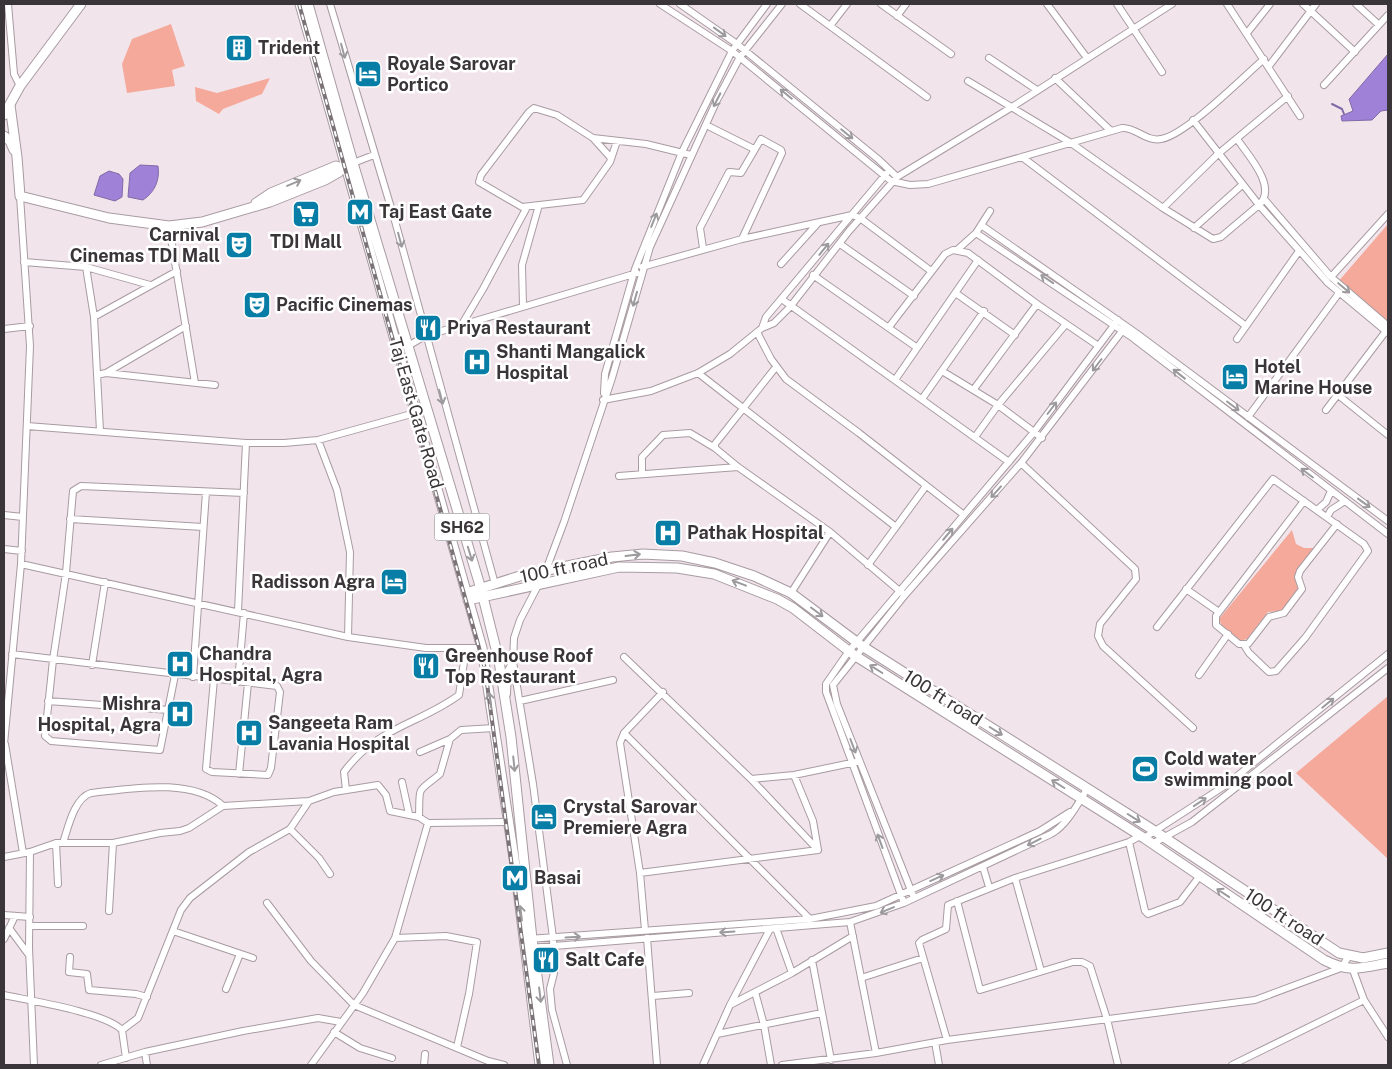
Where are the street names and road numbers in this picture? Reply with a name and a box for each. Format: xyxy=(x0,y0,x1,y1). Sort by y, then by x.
street label: Taj East Gate Road xyxy=(385,335,448,491)
road number: SH62 xyxy=(434,514,490,540)
street label: 100 ft road xyxy=(518,548,610,587)
street label: 100 ft road xyxy=(900,665,987,730)
street label: 100 ft road xyxy=(1241,883,1327,950)

